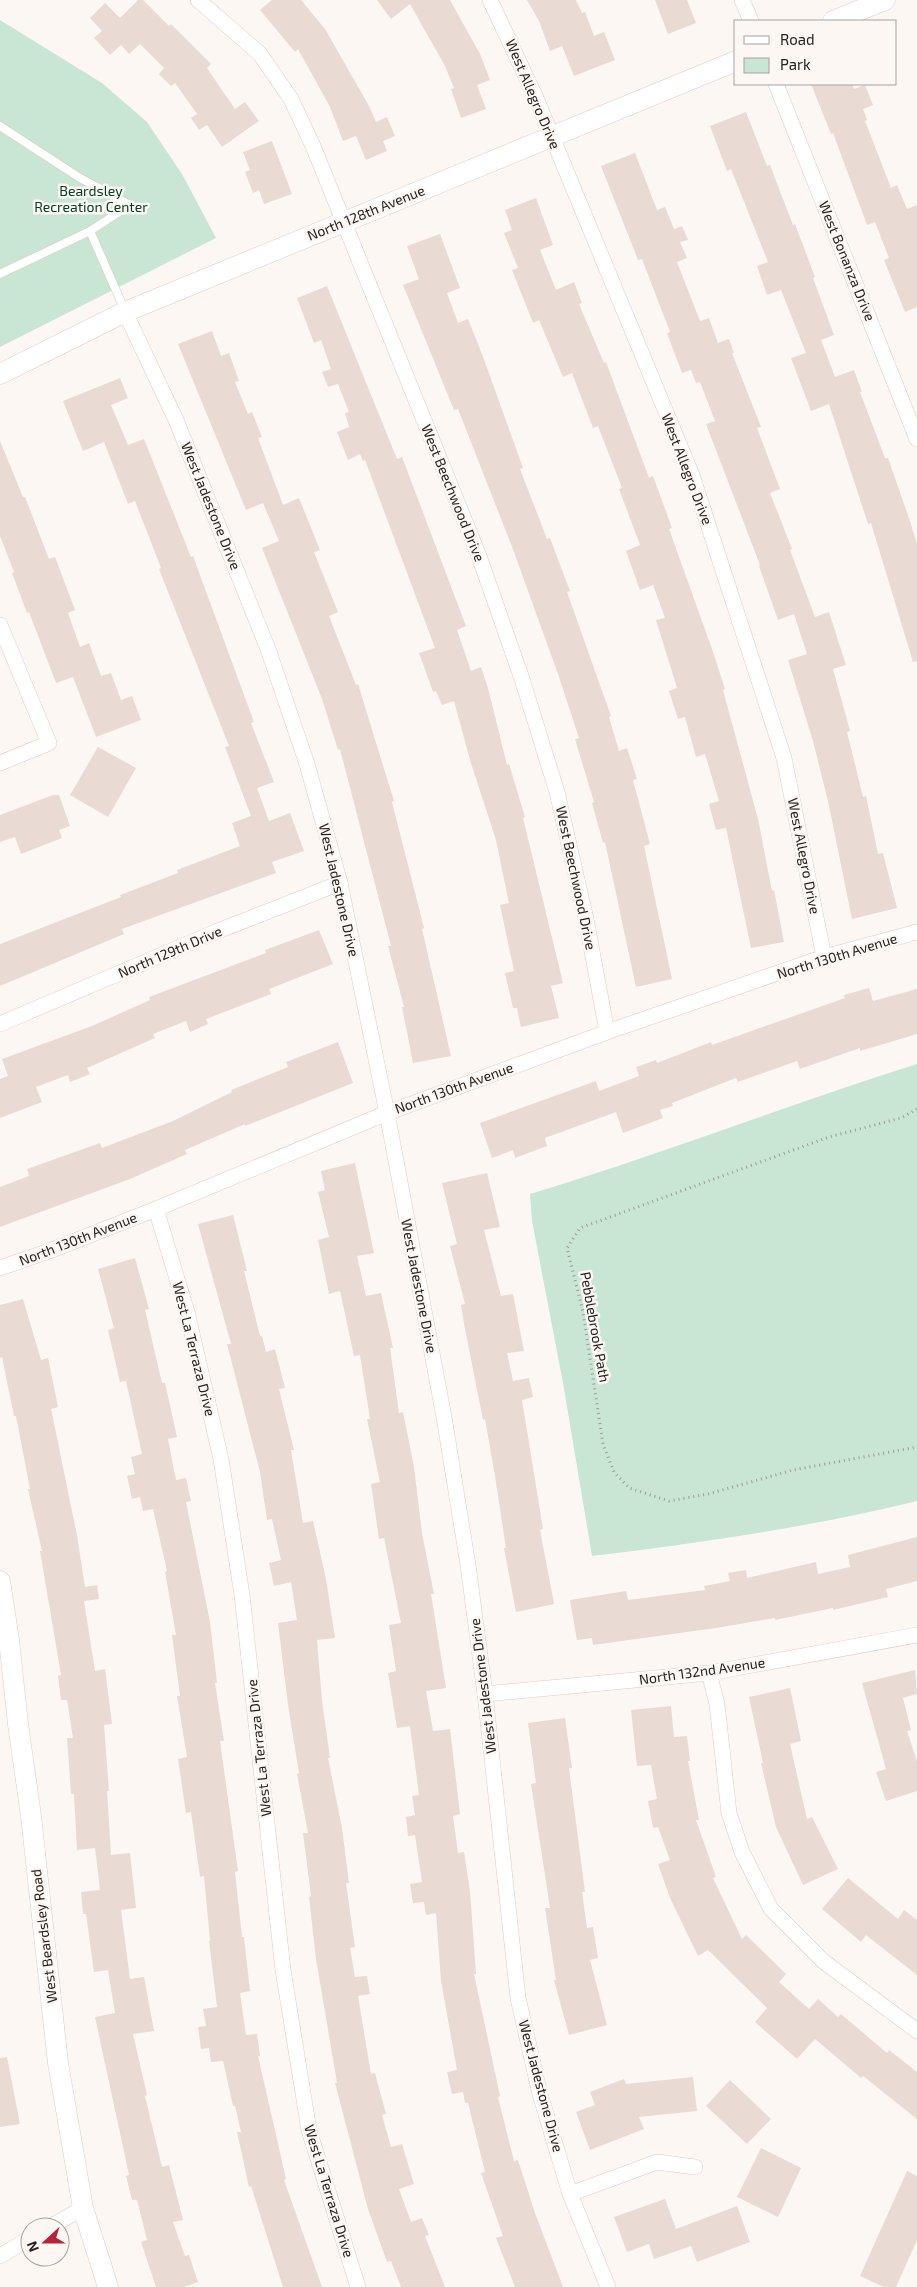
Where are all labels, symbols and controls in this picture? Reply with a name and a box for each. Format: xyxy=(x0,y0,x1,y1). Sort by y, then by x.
legend xyxy=(734,20,897,85)
text: Road xyxy=(780,30,815,48)
street label: West Allegro Drive xyxy=(503,36,564,151)
text: Park xyxy=(780,55,811,73)
street label: North 128th Avenue xyxy=(305,181,427,244)
park label: Beardsley Recreation Center xyxy=(34,182,148,215)
street label: West Bonanza Drive xyxy=(816,198,879,323)
street label: West Allegro Drive xyxy=(658,411,717,527)
street label: West Beechwood Drive xyxy=(418,422,489,564)
street label: West Jadestone Drive xyxy=(178,439,245,572)
street label: West Allegro Drive xyxy=(785,796,824,915)
street label: West Beechwood Drive xyxy=(553,804,600,951)
street label: West Jadestone Drive xyxy=(316,822,363,958)
street label: North 129th Drive xyxy=(115,922,224,981)
street label: North 130th Avenue xyxy=(775,929,899,982)
street label: North 130th Avenue xyxy=(392,1058,515,1117)
street label: North 130th Avenue xyxy=(16,1208,139,1269)
street label: West Jadestone Drive xyxy=(398,1217,441,1354)
street label: Pebblebrook Path xyxy=(577,1270,614,1384)
street label: West La Terraza Drive xyxy=(170,1280,219,1418)
street label: West Jadestone Drive xyxy=(466,1617,499,1755)
street label: North 132nd Avenue xyxy=(638,1653,766,1688)
street label: West La Terraza Drive xyxy=(243,1679,274,1818)
street label: West Beardsley Road xyxy=(27,1868,60,2004)
street label: West Jadestone Drive xyxy=(516,2018,567,2154)
street label: West La Terraza Drive xyxy=(301,2122,358,2259)
north arrow xyxy=(20,2217,70,2267)
text: N xyxy=(23,2239,42,2255)

